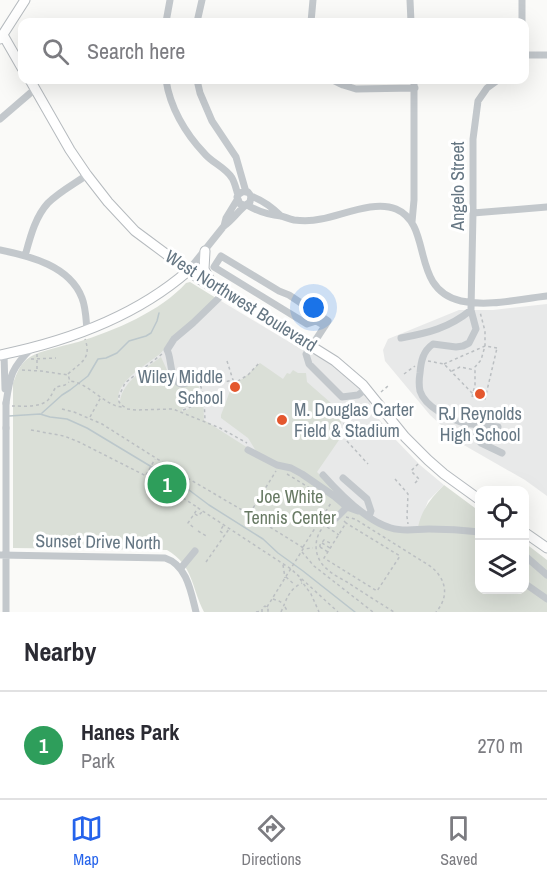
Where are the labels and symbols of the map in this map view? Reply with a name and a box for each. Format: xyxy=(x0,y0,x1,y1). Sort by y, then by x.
street label: Angelo Street xyxy=(445,141,470,232)
street label: West Northwest Boulevard xyxy=(161,244,322,357)
your location xyxy=(299,293,328,322)
place label: Wiley Middle School xyxy=(138,364,223,410)
marker: Wiley Middle School xyxy=(228,380,242,394)
marker: RJ Reynolds High School xyxy=(473,387,487,401)
place label: M. Douglas Carter Field & Stadium xyxy=(294,397,414,443)
place label: RJ Reynolds High School xyxy=(438,401,522,447)
marker: M. Douglas Carter Field & Stadium xyxy=(275,413,289,427)
pin: 1 xyxy=(148,462,186,506)
park label: Joe White Tennis Center xyxy=(244,484,336,530)
street label: Sunset Drive North xyxy=(35,528,161,555)

